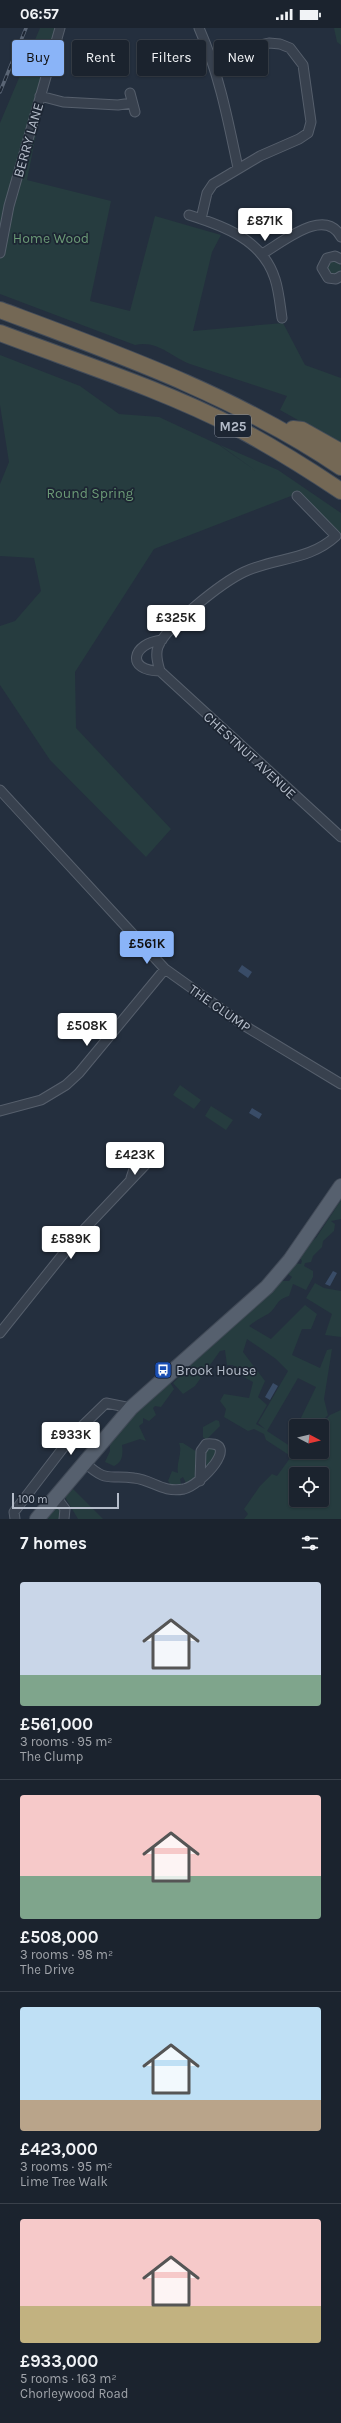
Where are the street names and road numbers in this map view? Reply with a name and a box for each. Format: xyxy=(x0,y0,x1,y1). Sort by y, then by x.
street label: BERRY LANE xyxy=(10,101,47,179)
road number: M25 xyxy=(215,415,251,437)
street label: CHESTNUT AVENUE xyxy=(200,708,299,803)
street label: THE CLUMP xyxy=(186,981,254,1036)

